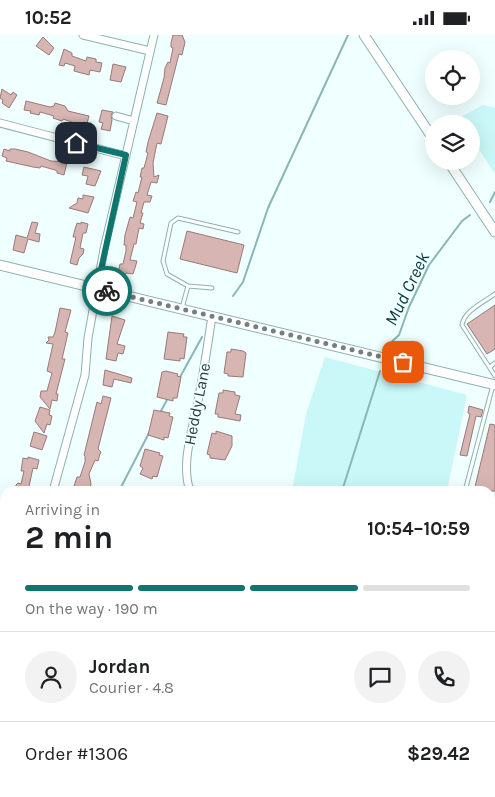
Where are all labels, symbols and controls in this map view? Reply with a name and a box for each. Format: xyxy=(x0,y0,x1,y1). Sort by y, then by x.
text: 10:52 xyxy=(25,7,71,29)
map controls xyxy=(425,50,480,170)
button: locate xyxy=(425,50,480,105)
button: layers xyxy=(425,115,480,170)
pin xyxy=(55,122,97,164)
icon: home xyxy=(62,129,90,157)
water label: Mud Creek xyxy=(380,248,435,329)
courier xyxy=(82,266,132,316)
icon: bike xyxy=(93,277,121,305)
pin xyxy=(382,341,424,383)
icon: bag xyxy=(389,348,417,376)
street label: Heddy Lane xyxy=(180,361,214,447)
text: Arriving in xyxy=(25,500,100,519)
text: 10:54–10:59 xyxy=(367,518,470,540)
text: 2 min xyxy=(25,519,113,556)
text: On the way · 190 m xyxy=(25,599,158,618)
button: person xyxy=(25,651,77,703)
button: chat xyxy=(354,651,406,703)
button: phone xyxy=(418,651,470,703)
text: Jordan xyxy=(89,656,150,678)
text: Courier · 4.8 xyxy=(89,678,174,697)
text: Order #1306 xyxy=(25,743,128,765)
text: $29.42 xyxy=(407,743,470,765)

